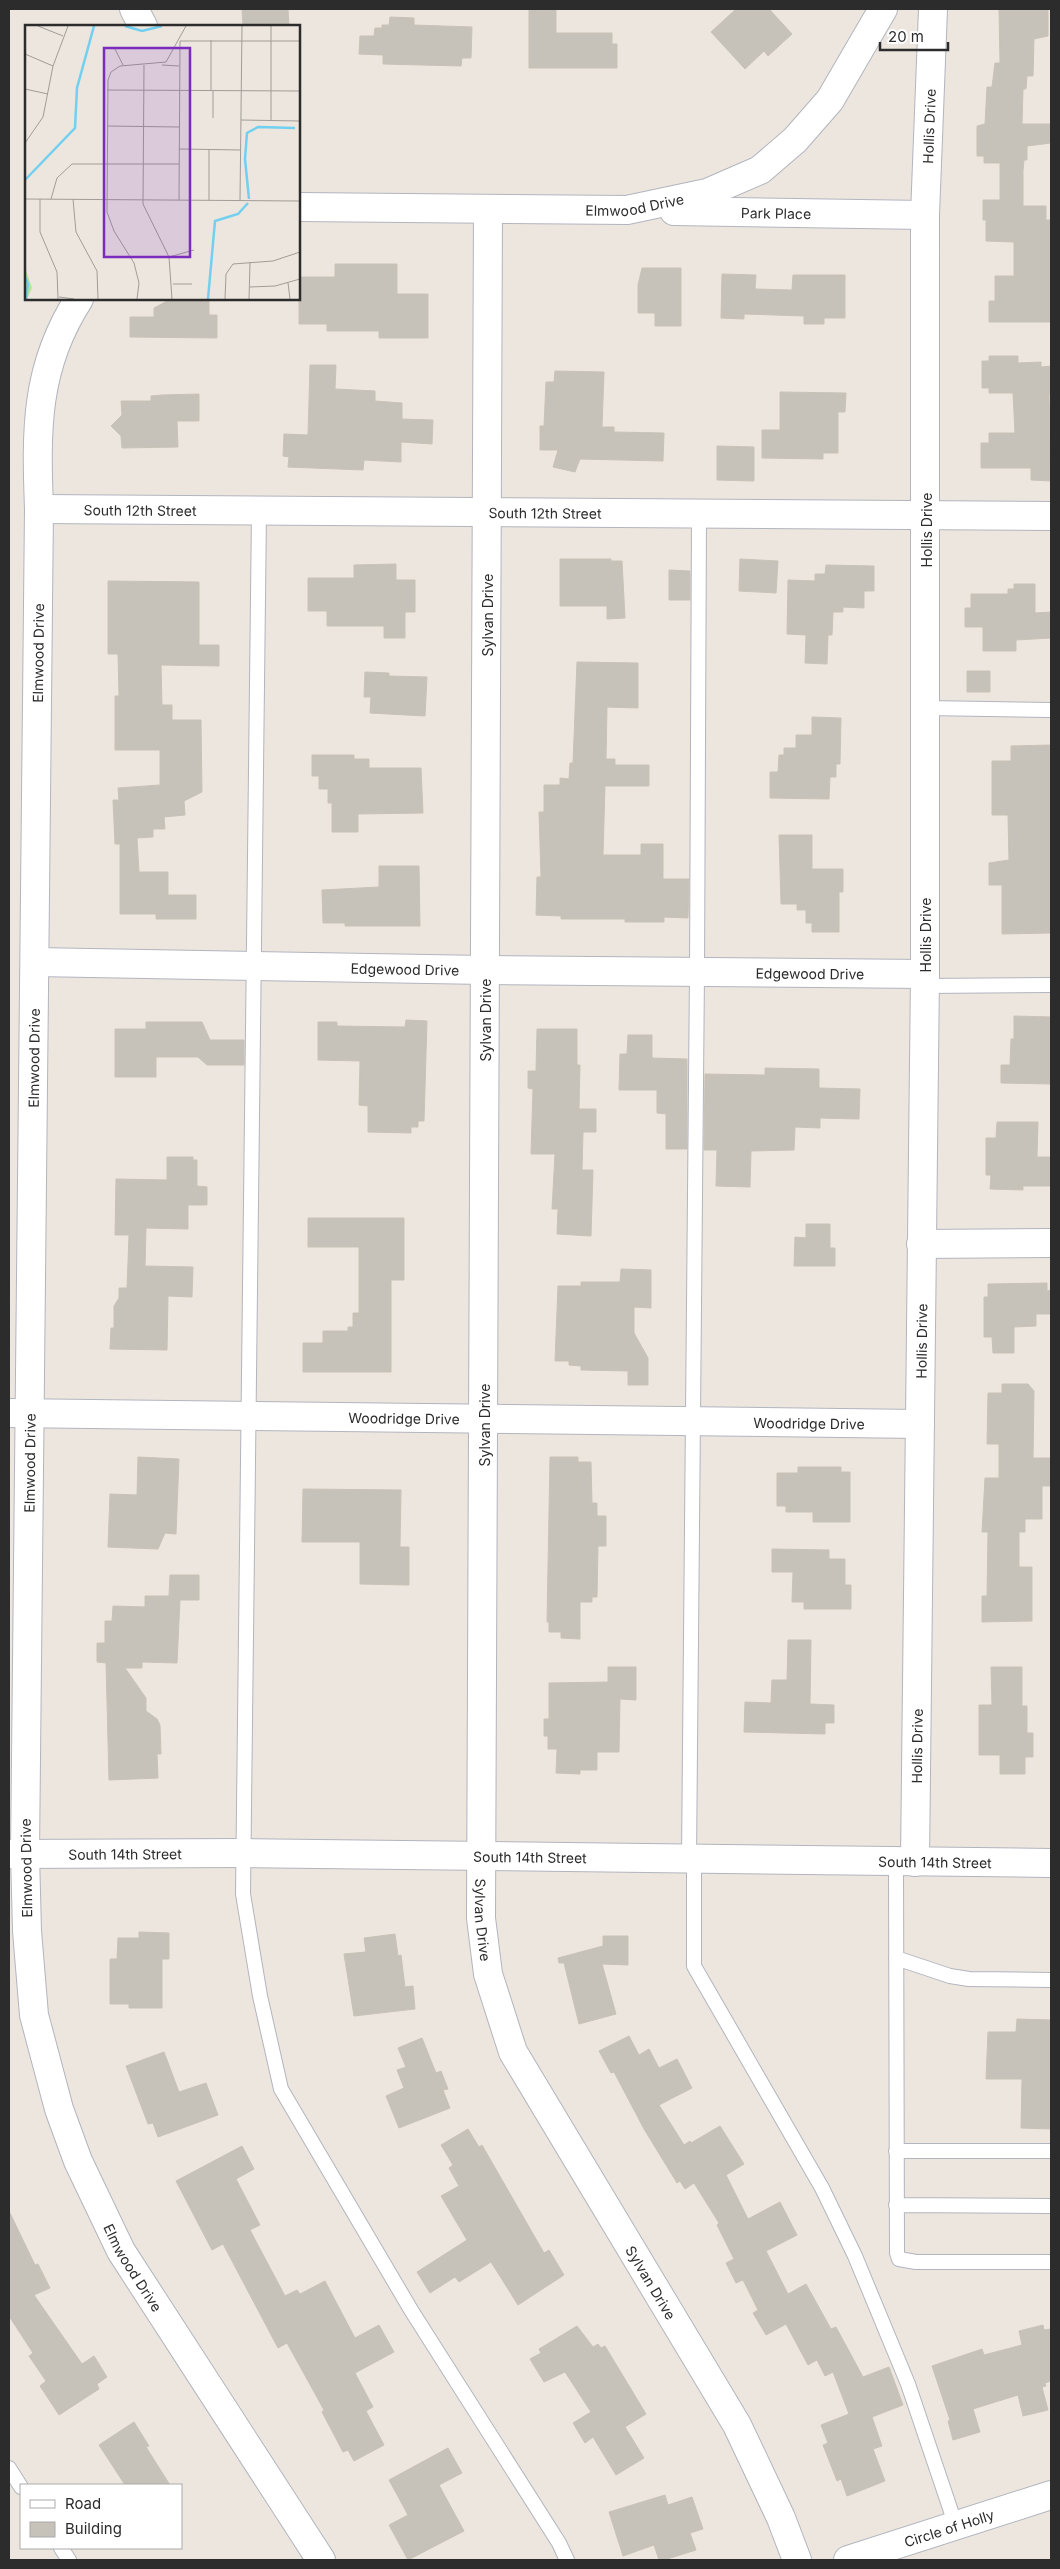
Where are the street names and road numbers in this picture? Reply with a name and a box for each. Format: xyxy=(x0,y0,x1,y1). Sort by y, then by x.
street label: Hollis Drive xyxy=(919,88,938,164)
street label: Elmwood Drive xyxy=(585,190,685,219)
street label: Park Place xyxy=(741,204,811,222)
street label: Hollis Drive xyxy=(918,492,935,568)
street label: South 12th Street xyxy=(83,501,197,519)
street label: South 12th Street xyxy=(488,504,602,521)
street label: Sylvan Drive xyxy=(479,574,496,657)
street label: Elmwood Drive xyxy=(28,603,47,703)
street label: Hollis Drive xyxy=(917,897,934,973)
street label: Edgewood Drive xyxy=(350,959,460,978)
street label: Edgewood Drive xyxy=(755,964,864,982)
street label: Sylvan Drive xyxy=(477,979,494,1062)
street label: Elmwood Drive xyxy=(24,1008,42,1108)
street label: Hollis Drive xyxy=(912,1303,930,1379)
street label: Sylvan Drive xyxy=(476,1384,493,1467)
street label: Woodridge Drive xyxy=(348,1409,460,1427)
street label: Elmwood Drive xyxy=(20,1413,38,1513)
street label: Woodridge Drive xyxy=(753,1413,865,1432)
street label: Hollis Drive xyxy=(907,1708,925,1784)
street label: Elmwood Drive xyxy=(17,1818,35,1918)
street label: South 14th Street xyxy=(68,1845,182,1862)
street label: South 14th Street xyxy=(473,1847,587,1866)
street label: South 14th Street xyxy=(878,1852,992,1871)
street label: Sylvan Drive xyxy=(472,1878,495,1962)
street label: Elmwood Drive xyxy=(101,2221,166,2314)
street label: Sylvan Drive xyxy=(623,2242,680,2322)
street label: Circle of Holly xyxy=(902,2505,996,2550)

